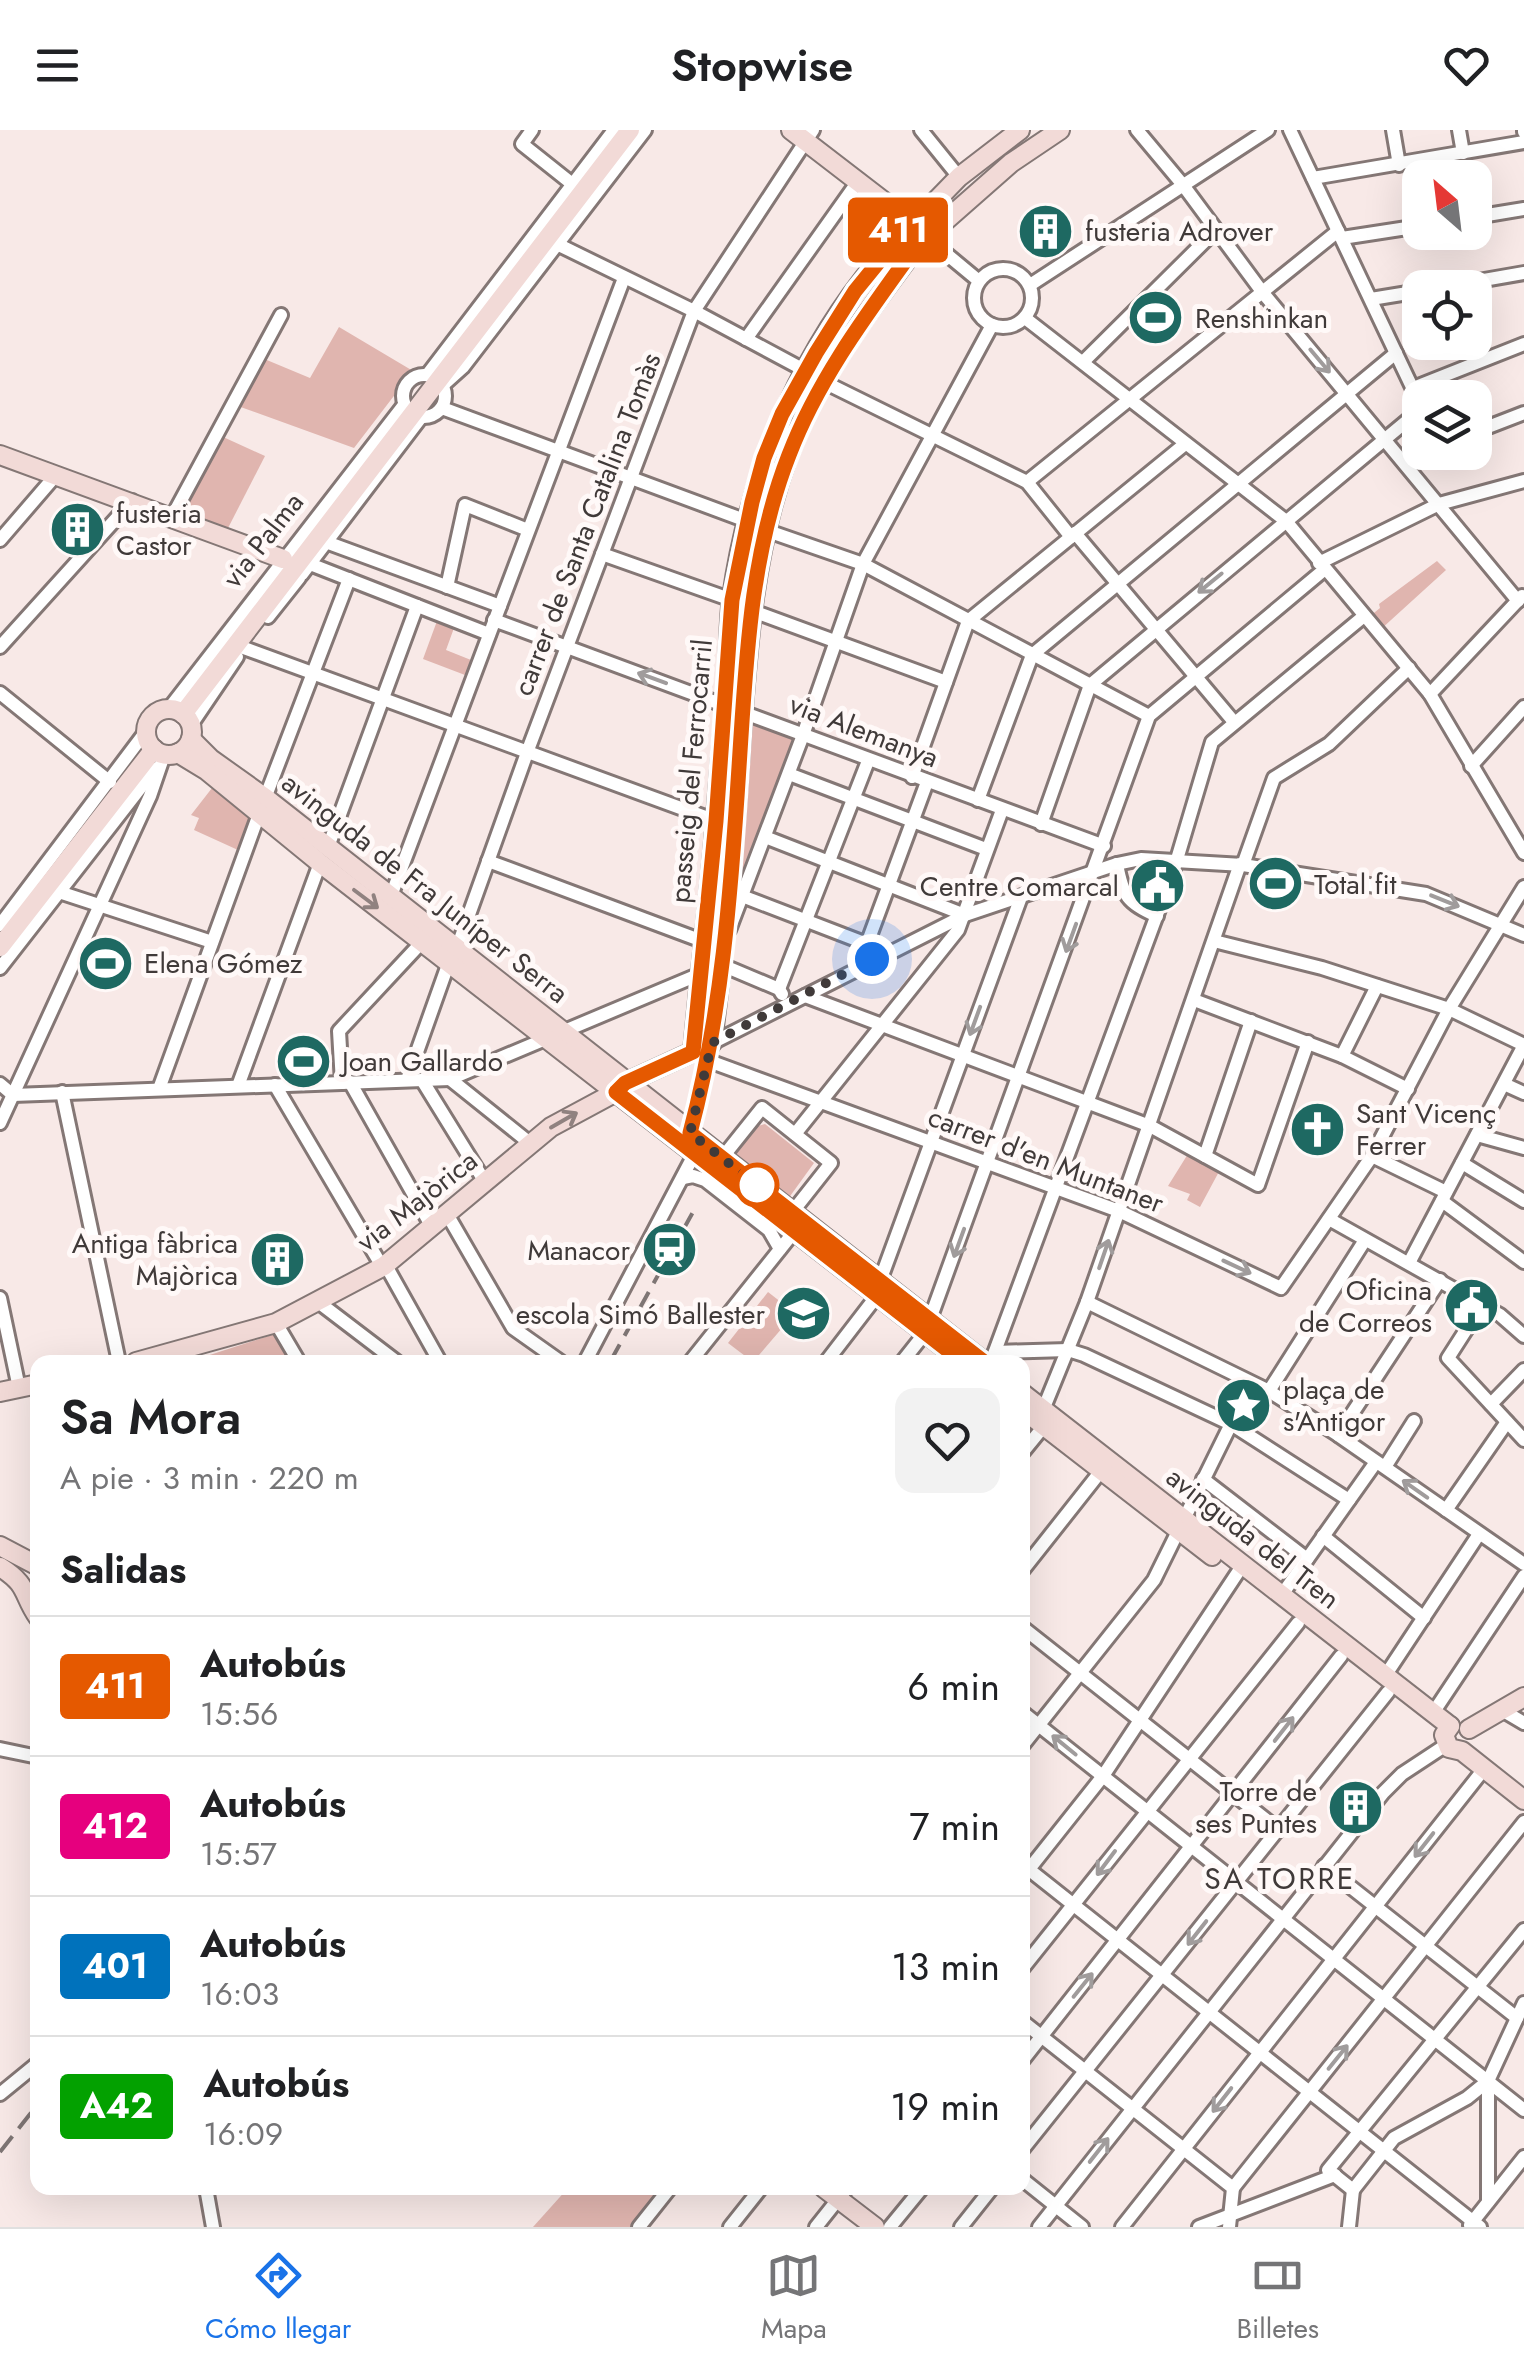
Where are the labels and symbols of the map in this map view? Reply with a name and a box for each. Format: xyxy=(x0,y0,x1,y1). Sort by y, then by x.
north arrow xyxy=(1402,160,1492,250)
line badge: 411 xyxy=(840,198,956,262)
building icon: fusteria Adrover xyxy=(1016,201,1076,261)
place label: fusteria Adrover xyxy=(1085,211,1274,252)
sports icon: Renshinkan xyxy=(1126,288,1186,348)
place label: Renshinkan xyxy=(1195,298,1328,339)
street label: carrer de Santa Catalina Tomàs xyxy=(503,347,671,701)
one-way arrow xyxy=(1309,348,1331,374)
street label: via Palma xyxy=(213,484,313,596)
place label: fusteria Castor xyxy=(116,493,201,566)
building icon: fusteria Castor xyxy=(47,499,107,559)
one-way arrow xyxy=(1198,572,1224,594)
street label: passeig del Ferrocarril xyxy=(659,637,723,905)
one-way arrow xyxy=(637,668,667,686)
street label: via Alemanya xyxy=(784,684,944,778)
street label: avinguda de Fra Juníper Serra xyxy=(273,763,577,1013)
sports icon: Total fit xyxy=(1245,854,1305,914)
public building icon: Centre Comarcal xyxy=(1128,856,1188,916)
place label: Total fit xyxy=(1314,864,1397,905)
place label: Centre Comarcal xyxy=(920,866,1119,907)
one-way arrow xyxy=(352,888,379,909)
one-way arrow xyxy=(1429,894,1460,912)
one-way arrow xyxy=(1061,921,1079,952)
sports icon: Elena Gómez xyxy=(75,933,135,993)
your location xyxy=(847,934,897,984)
place label: Elena Gómez xyxy=(144,943,303,984)
one-way arrow xyxy=(965,1005,983,1036)
sports icon: Joan Gallardo xyxy=(273,1031,333,1091)
place label: Joan Gallardo xyxy=(338,1041,503,1082)
place label: Sant Vicenç Ferrer xyxy=(1356,1093,1496,1166)
street label: carrer d'en Muntaner xyxy=(922,1096,1170,1224)
church icon: Sant Vicenç Ferrer xyxy=(1287,1099,1347,1159)
one-way arrow xyxy=(549,1110,578,1130)
street label: via Majòrica xyxy=(348,1141,486,1261)
unlabelled marker xyxy=(736,1164,778,1206)
station icon: Manacor xyxy=(639,1220,699,1280)
place label: Antiga fàbrica Majòrica xyxy=(72,1223,238,1296)
one-way arrow xyxy=(948,1227,966,1257)
building icon: Antiga fàbrica Majòrica xyxy=(247,1229,307,1289)
place label: Manacor xyxy=(527,1230,630,1271)
one-way arrow xyxy=(1096,1239,1114,1270)
one-way arrow xyxy=(1221,1259,1251,1278)
place label: Oficina de Correos xyxy=(1299,1270,1432,1343)
public building icon: Oficina de Correos xyxy=(1441,1276,1501,1336)
school or university icon: escola Simó Ballester xyxy=(774,1284,834,1344)
place label: escola Simó Ballester xyxy=(516,1294,765,1335)
place label: plaça de s'Antigor xyxy=(1283,1369,1386,1442)
place icon: plaça de s'Antigor xyxy=(1214,1375,1274,1435)
street label: avinguda del Tren xyxy=(1157,1457,1349,1619)
one-way arrow xyxy=(1402,1479,1429,1500)
one-way arrow xyxy=(1273,1716,1294,1743)
one-way arrow xyxy=(1052,1734,1078,1756)
place label: Torre de ses Puntes xyxy=(1195,1771,1317,1844)
building icon: Torre de ses Puntes xyxy=(1326,1777,1386,1837)
one-way arrow xyxy=(1413,1831,1434,1858)
one-way arrow xyxy=(1096,1849,1117,1876)
district label: SA TORRE xyxy=(1204,1857,1356,1900)
one-way arrow xyxy=(1186,1919,1207,1946)
one-way arrow xyxy=(1072,1972,1093,1999)
one-way arrow xyxy=(1327,2045,1349,2071)
one-way arrow xyxy=(1211,2086,1233,2112)
one-way arrow xyxy=(1088,2138,1110,2164)

